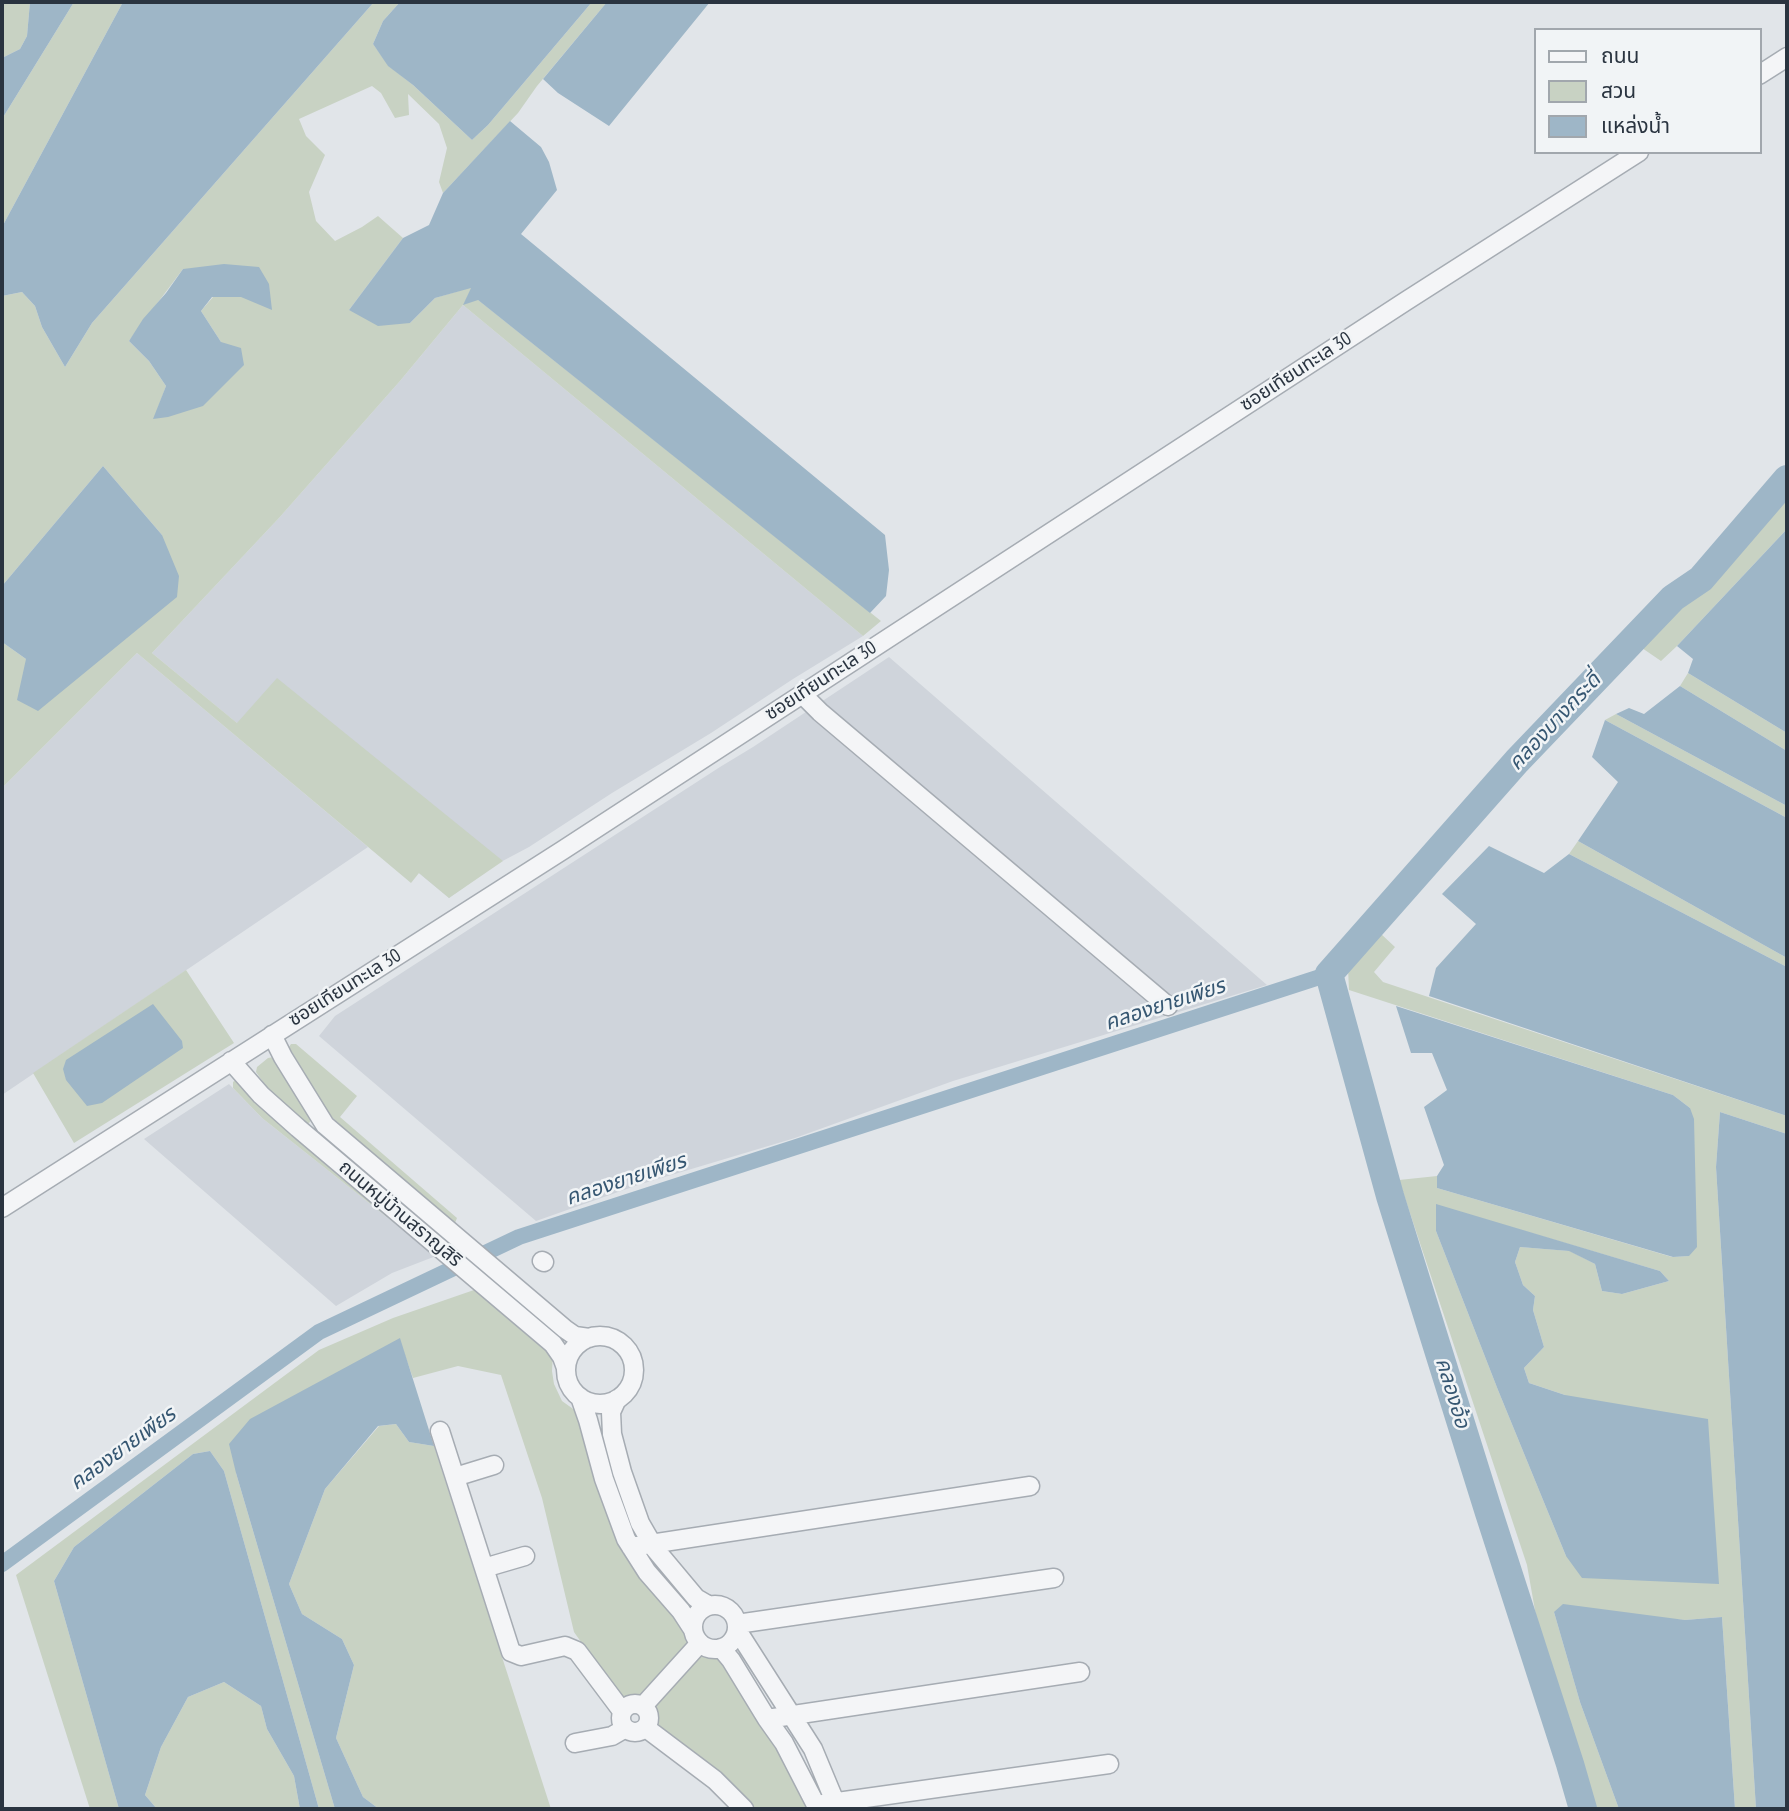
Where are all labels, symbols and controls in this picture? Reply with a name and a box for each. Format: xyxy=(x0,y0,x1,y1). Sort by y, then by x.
legend xyxy=(1534,28,1761,154)
text: ถนน xyxy=(1601,42,1639,69)
text: สวน xyxy=(1601,77,1636,104)
text: แหล่งน้ำ xyxy=(1601,112,1670,139)
street label: ซอยเทียนทะเล 30 xyxy=(1236,328,1356,416)
street label: ซอยเทียนทะเล 30 xyxy=(761,637,881,725)
water label: คลองบางกระดี่ xyxy=(1504,668,1606,776)
street label: ซอยเทียนทะเล 30 xyxy=(285,944,405,1032)
water label: คลองยายเพียร xyxy=(1102,974,1228,1036)
water label: คลองยายเพียร xyxy=(563,1149,689,1211)
street label: ถนนหมู่บ้านสราญสิริ xyxy=(334,1156,466,1272)
water label: คลองอ้อ xyxy=(1429,1355,1475,1431)
water label: คลองยายเพียร xyxy=(65,1402,181,1496)

